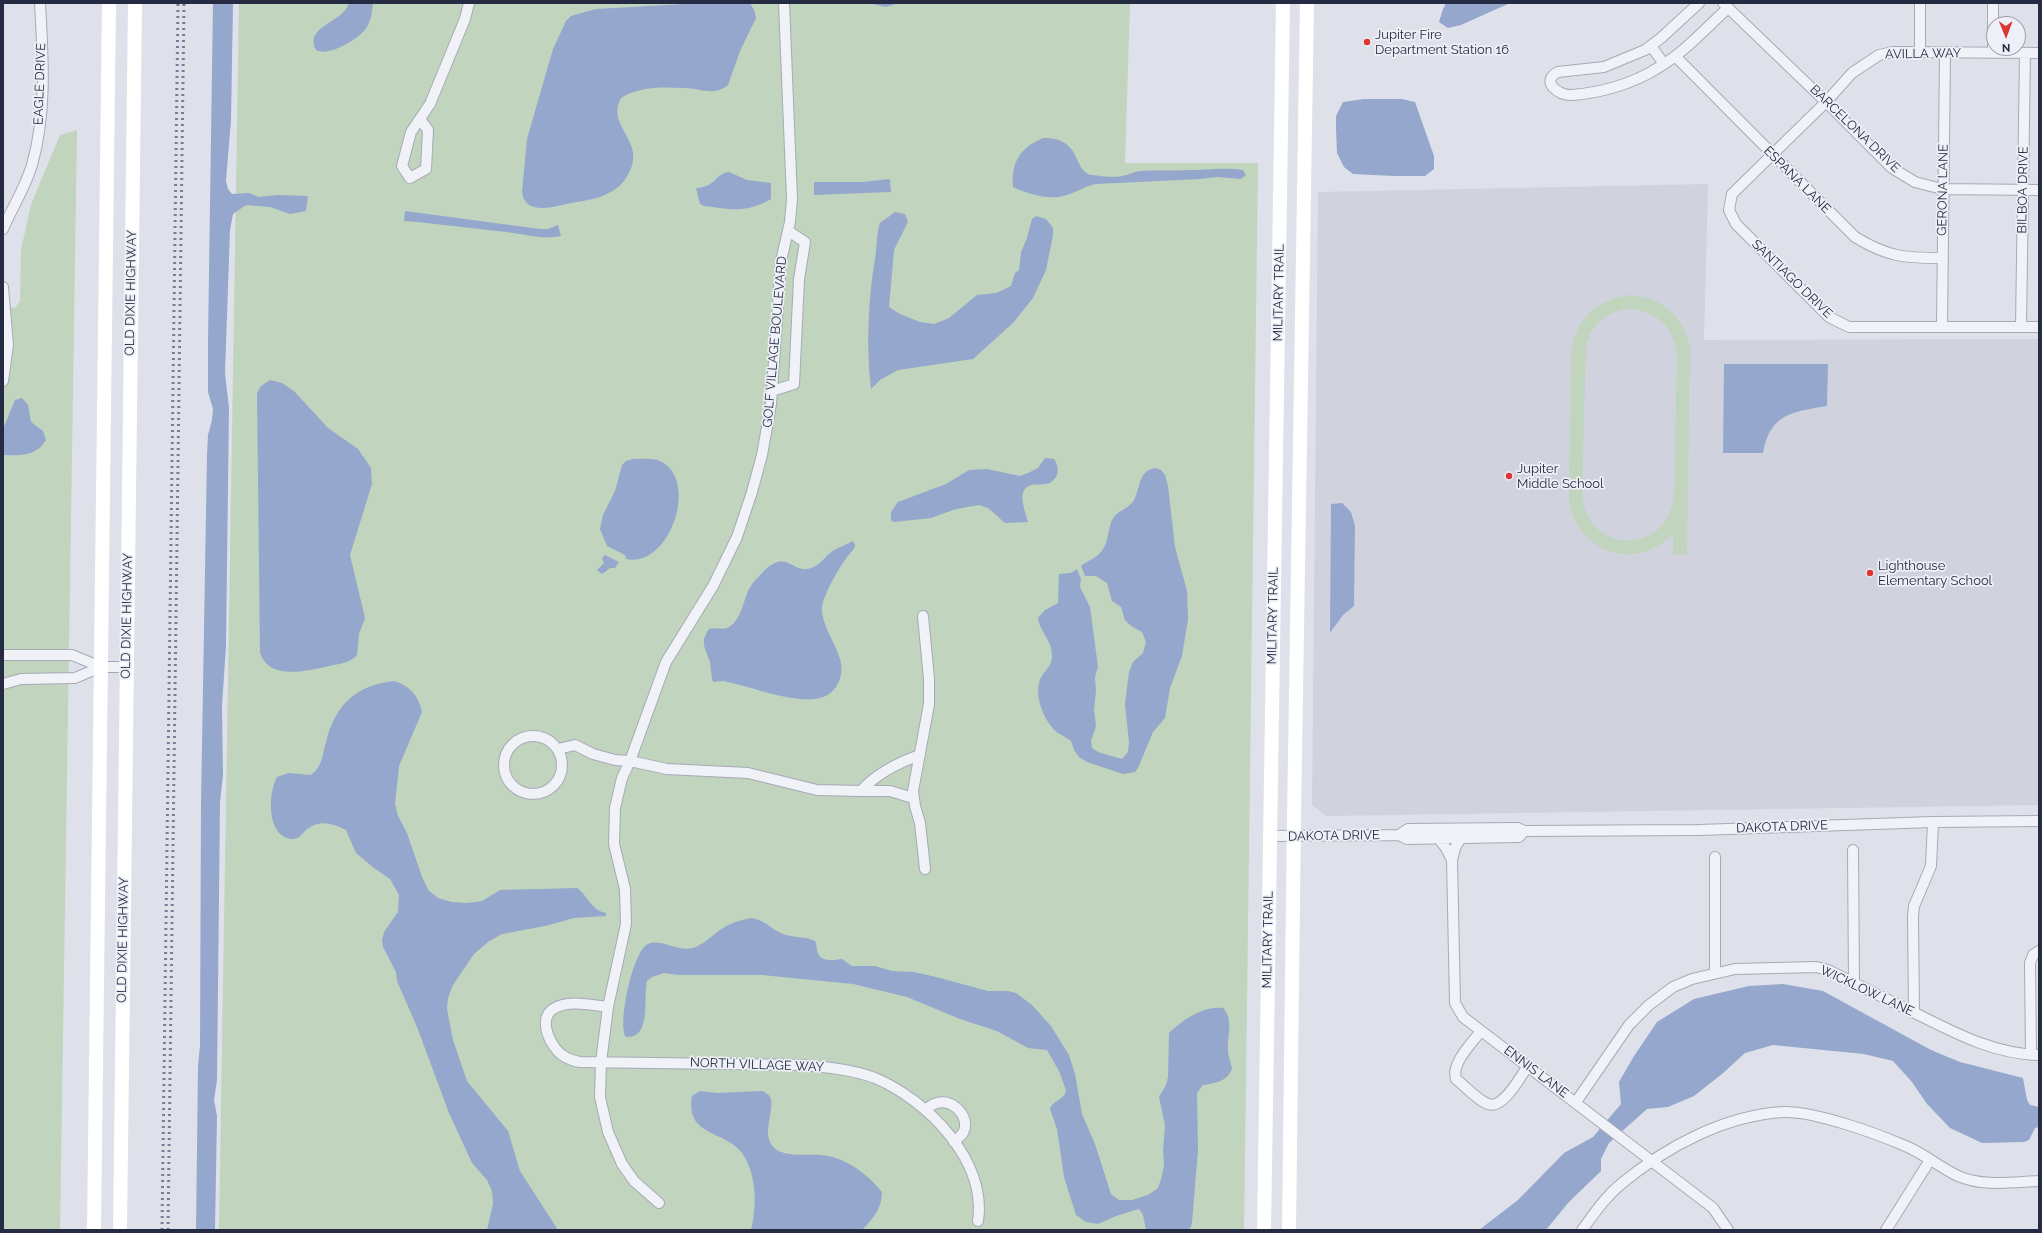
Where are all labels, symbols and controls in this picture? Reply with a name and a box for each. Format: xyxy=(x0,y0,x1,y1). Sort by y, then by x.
north arrow xyxy=(1986,16,2026,56)
place label: Jupiter Fire Department Station 16 xyxy=(1375,27,1509,58)
marker: Jupiter Fire Department Station 16 xyxy=(1362,37,1372,47)
text: N xyxy=(2002,41,2011,54)
street label: EAGLE DRIVE xyxy=(31,43,49,125)
street label: AVILLA WAY xyxy=(1885,46,1961,62)
street label: BARCELONA DRIVE xyxy=(1807,82,1903,176)
street label: ESPANA LANE xyxy=(1760,143,1834,217)
street label: GERONA LANE xyxy=(1934,144,1952,236)
street label: BILBOA DRIVE xyxy=(2014,146,2032,234)
street label: OLD DIXIE HIGHWAY xyxy=(122,230,140,356)
street label: SANTIAGO DRIVE xyxy=(1748,236,1836,322)
street label: MILITARY TRAIL xyxy=(1270,244,1288,342)
street label: GOLF VILLAGE BOULEVARD xyxy=(760,256,790,428)
place label: Jupiter Middle School xyxy=(1517,461,1604,492)
marker: Jupiter Middle School xyxy=(1504,471,1514,481)
street label: OLD DIXIE HIGHWAY xyxy=(118,553,136,679)
place label: Lighthouse Elementary School xyxy=(1878,558,1992,589)
street label: MILITARY TRAIL xyxy=(1264,567,1282,665)
marker: Lighthouse Elementary School xyxy=(1865,568,1875,578)
street label: DAKOTA DRIVE xyxy=(1736,818,1828,836)
street label: DAKOTA DRIVE xyxy=(1288,827,1380,845)
street label: OLD DIXIE HIGHWAY xyxy=(114,877,132,1003)
street label: MILITARY TRAIL xyxy=(1259,891,1277,989)
street label: WICKLOW LANE xyxy=(1818,962,1916,1020)
street label: ENNIS LANE xyxy=(1501,1043,1571,1101)
street label: NORTH VILLAGE WAY xyxy=(690,1055,824,1075)

